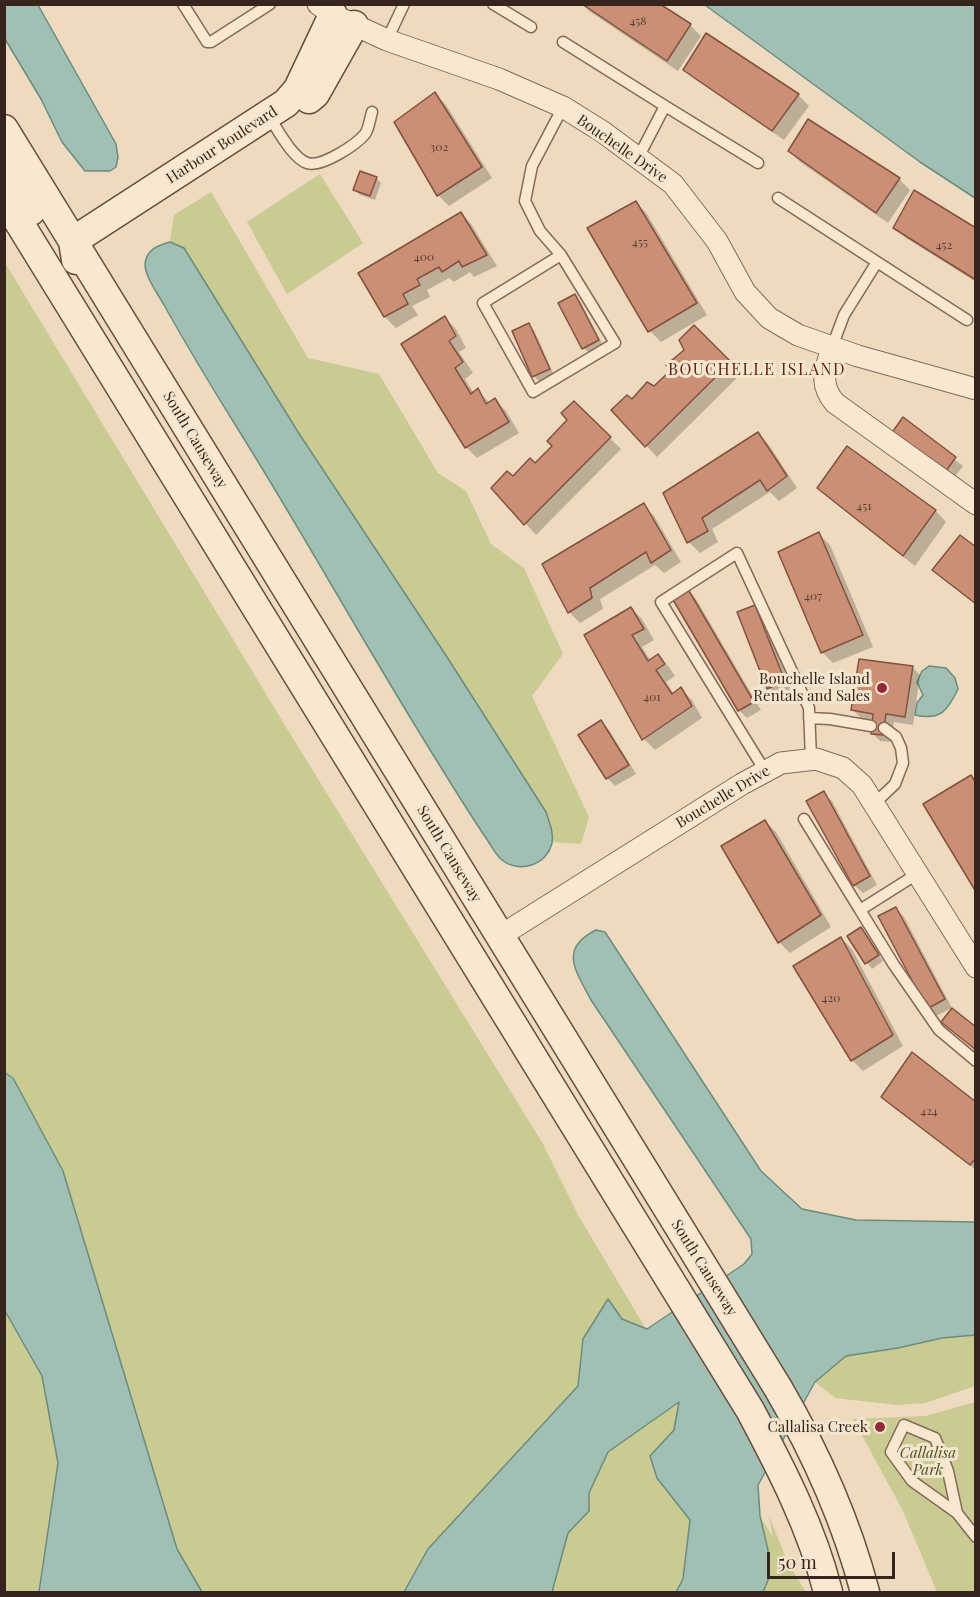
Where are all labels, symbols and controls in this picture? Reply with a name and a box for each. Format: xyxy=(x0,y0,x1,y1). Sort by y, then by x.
house number: 458 xyxy=(629,14,647,28)
street label: Harbour Boulevard xyxy=(163,102,281,188)
street label: Bouchelle Drive xyxy=(573,111,671,187)
house number: 302 xyxy=(430,140,448,154)
house number: 455 xyxy=(632,235,648,249)
house number: 452 xyxy=(936,238,952,252)
house number: 400 xyxy=(414,250,434,264)
district label: BOUCHELLE ISLAND xyxy=(668,360,846,380)
street label: South Causeway xyxy=(159,388,231,492)
house number: 451 xyxy=(856,499,872,513)
house number: 407 xyxy=(804,589,822,603)
place label: Bouchelle Island Rentals and Sales xyxy=(753,670,870,705)
marker: Bouchelle Island Rentals and Sales xyxy=(875,681,889,695)
house number: 401 xyxy=(643,690,661,704)
street label: Bouchelle Drive xyxy=(673,762,773,832)
street label: South Causeway xyxy=(413,802,485,906)
house number: 420 xyxy=(822,991,840,1005)
house number: 424 xyxy=(920,1104,938,1118)
street label: South Causeway xyxy=(667,1217,741,1319)
place label: Callalisa Creek xyxy=(767,1418,868,1436)
marker: Callalisa Creek xyxy=(873,1420,887,1434)
park label: Callalisa Park xyxy=(900,1444,956,1479)
scale bar xyxy=(770,1540,898,1578)
text: 50 m xyxy=(778,1550,817,1574)

